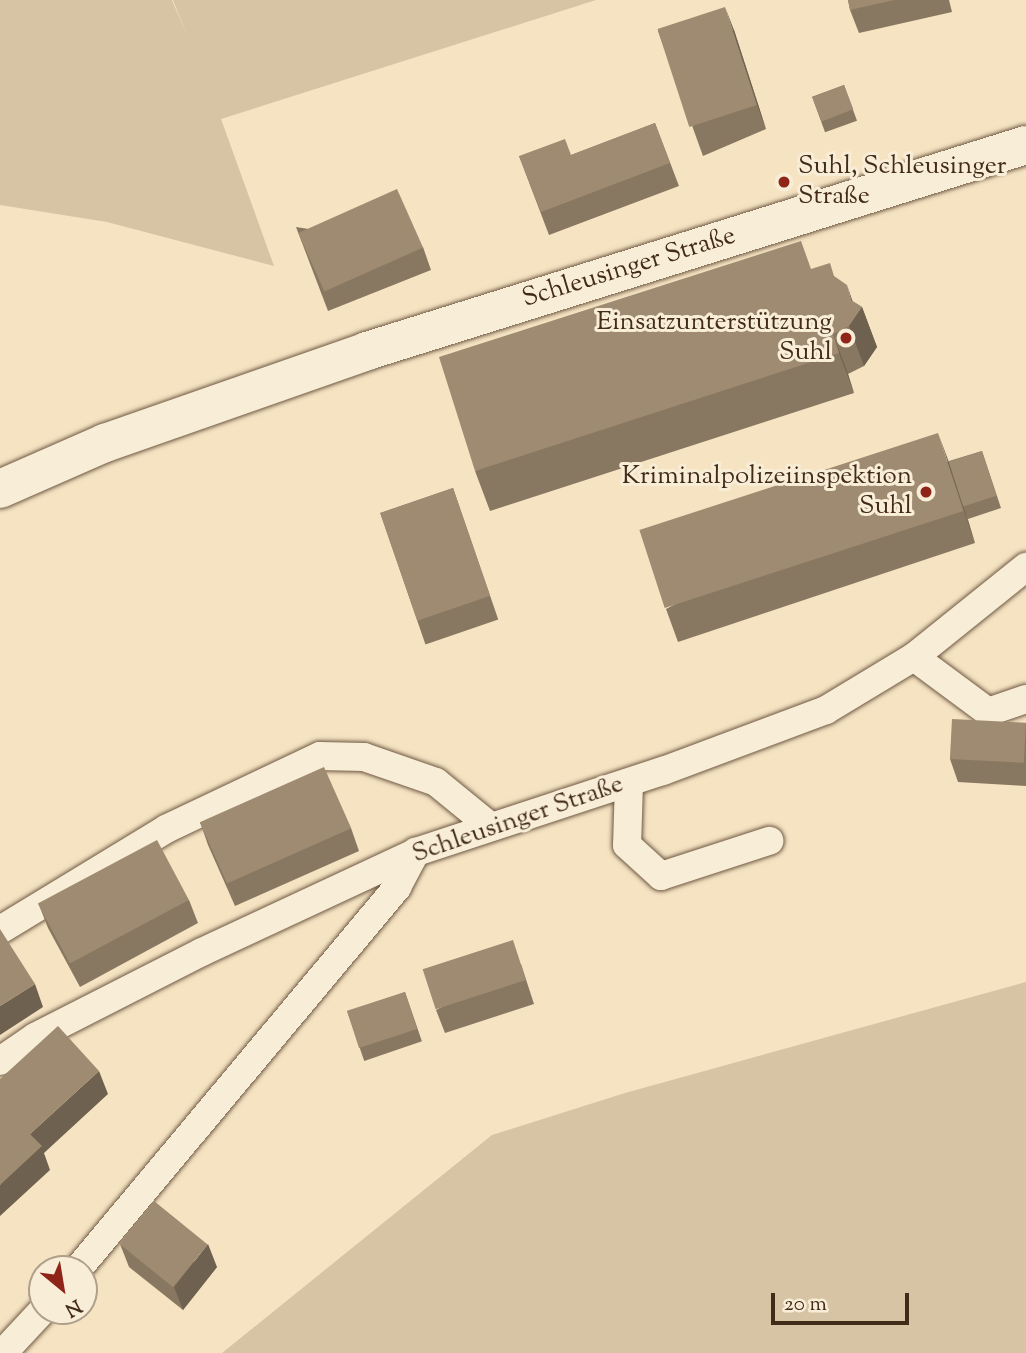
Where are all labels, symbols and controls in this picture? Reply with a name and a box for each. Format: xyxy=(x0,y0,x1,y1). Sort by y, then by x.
place label: Suhl, Schleusinger Straße xyxy=(798,151,1007,212)
marker: Suhl, Schleusinger Straße xyxy=(776,174,792,190)
street label: Schleusinger Straße xyxy=(519,221,739,315)
place label: Einsatzunterstützung Suhl xyxy=(596,307,832,368)
marker: Einsatzunterstützung Suhl xyxy=(838,330,854,346)
place label: Kriminalpolizeiinspektion Suhl xyxy=(622,461,912,522)
marker: Kriminalpolizeiinspektion Suhl xyxy=(918,484,934,500)
street label: Schleusinger Straße xyxy=(408,769,628,871)
north arrow xyxy=(28,1255,98,1325)
scale bar xyxy=(774,1280,912,1324)
text: 20 m xyxy=(784,1290,827,1320)
text: N xyxy=(59,1291,86,1322)

